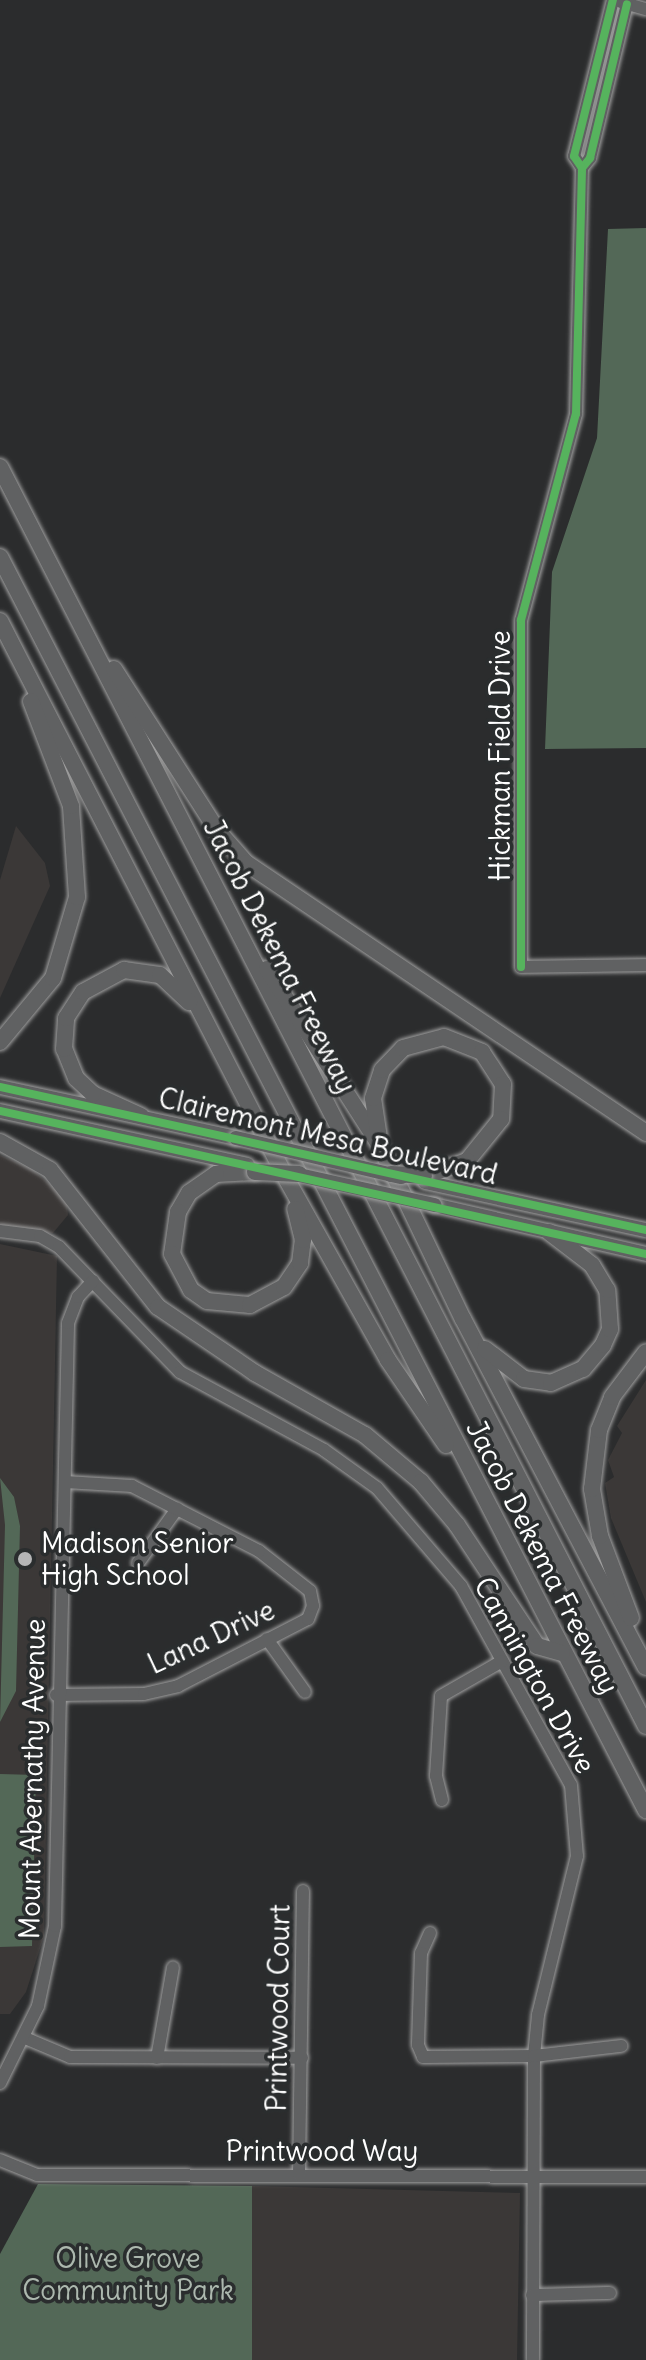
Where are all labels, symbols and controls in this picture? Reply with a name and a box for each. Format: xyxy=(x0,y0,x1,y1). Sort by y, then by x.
street label: Hickman Field Drive xyxy=(483,630,517,882)
street label: Jacob Dekema Freeway xyxy=(196,814,364,1098)
street label: Clairemont Mesa Boulevard xyxy=(155,1081,501,1191)
street label: Jacob Dekema Freeway xyxy=(459,1415,627,1699)
place label: Madison Senior High School xyxy=(41,1526,234,1592)
marker: Madison Senior High School xyxy=(16,1550,34,1568)
street label: Cannington Drive xyxy=(467,1571,603,1779)
street label: Lana Drive xyxy=(142,1593,280,1681)
street label: Mount Abernathy Avenue xyxy=(12,1618,52,1940)
street label: Printwood Court xyxy=(259,1904,297,2112)
street label: Printwood Way xyxy=(226,2134,418,2168)
park label: Olive Grove Community Park xyxy=(22,2241,234,2307)

